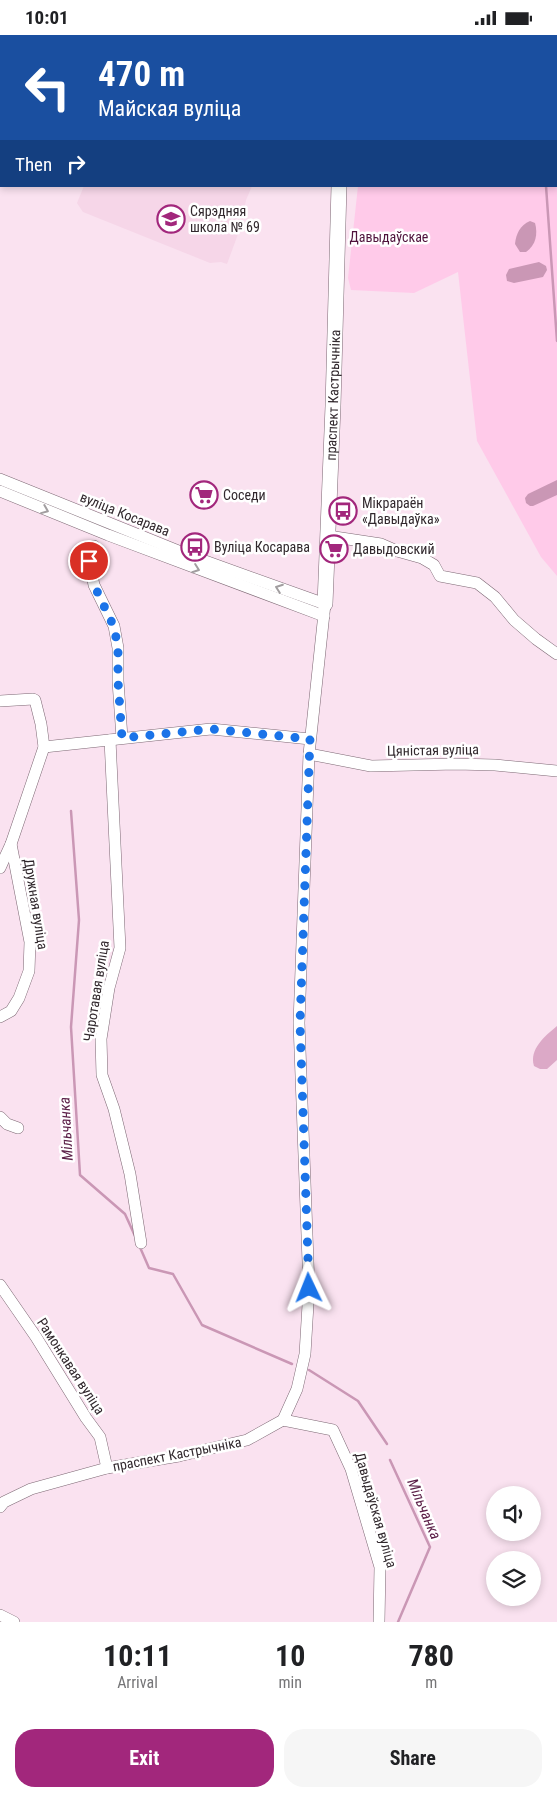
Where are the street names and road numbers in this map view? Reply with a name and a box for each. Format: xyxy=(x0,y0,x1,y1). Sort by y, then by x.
street label: праспект Кастрычніка xyxy=(323,330,343,461)
street label: вуліца Косарава xyxy=(78,489,172,539)
street label: Цяністая вуліца xyxy=(387,741,479,759)
street label: Дружная вуліца xyxy=(21,857,51,951)
street label: Чаротавая вуліца xyxy=(80,939,112,1043)
street label: Рамонкавая вуліца xyxy=(34,1315,108,1417)
street label: праспект Кастрычніка xyxy=(111,1434,243,1474)
street label: Давыдаўская вуліца xyxy=(352,1451,400,1569)

